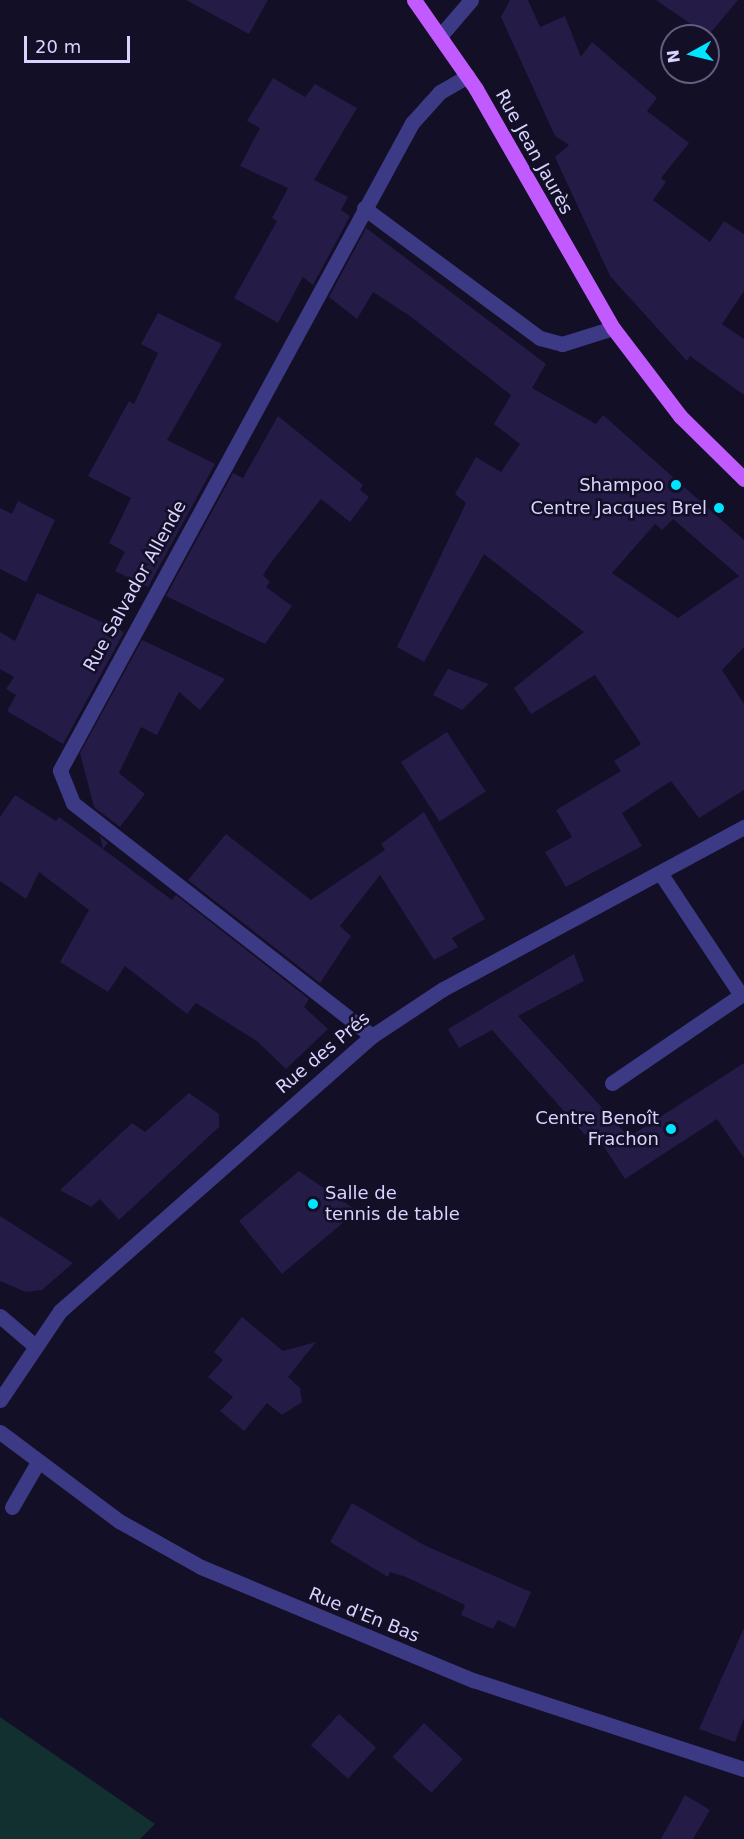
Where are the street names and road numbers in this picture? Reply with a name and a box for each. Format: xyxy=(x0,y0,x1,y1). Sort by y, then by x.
street label: Rue Jean Jaurès xyxy=(491,86,577,218)
street label: Rue Salvador Allende xyxy=(79,497,191,675)
street label: Rue des Prés xyxy=(272,1008,374,1098)
street label: Rue d'En Bas xyxy=(305,1583,423,1647)

